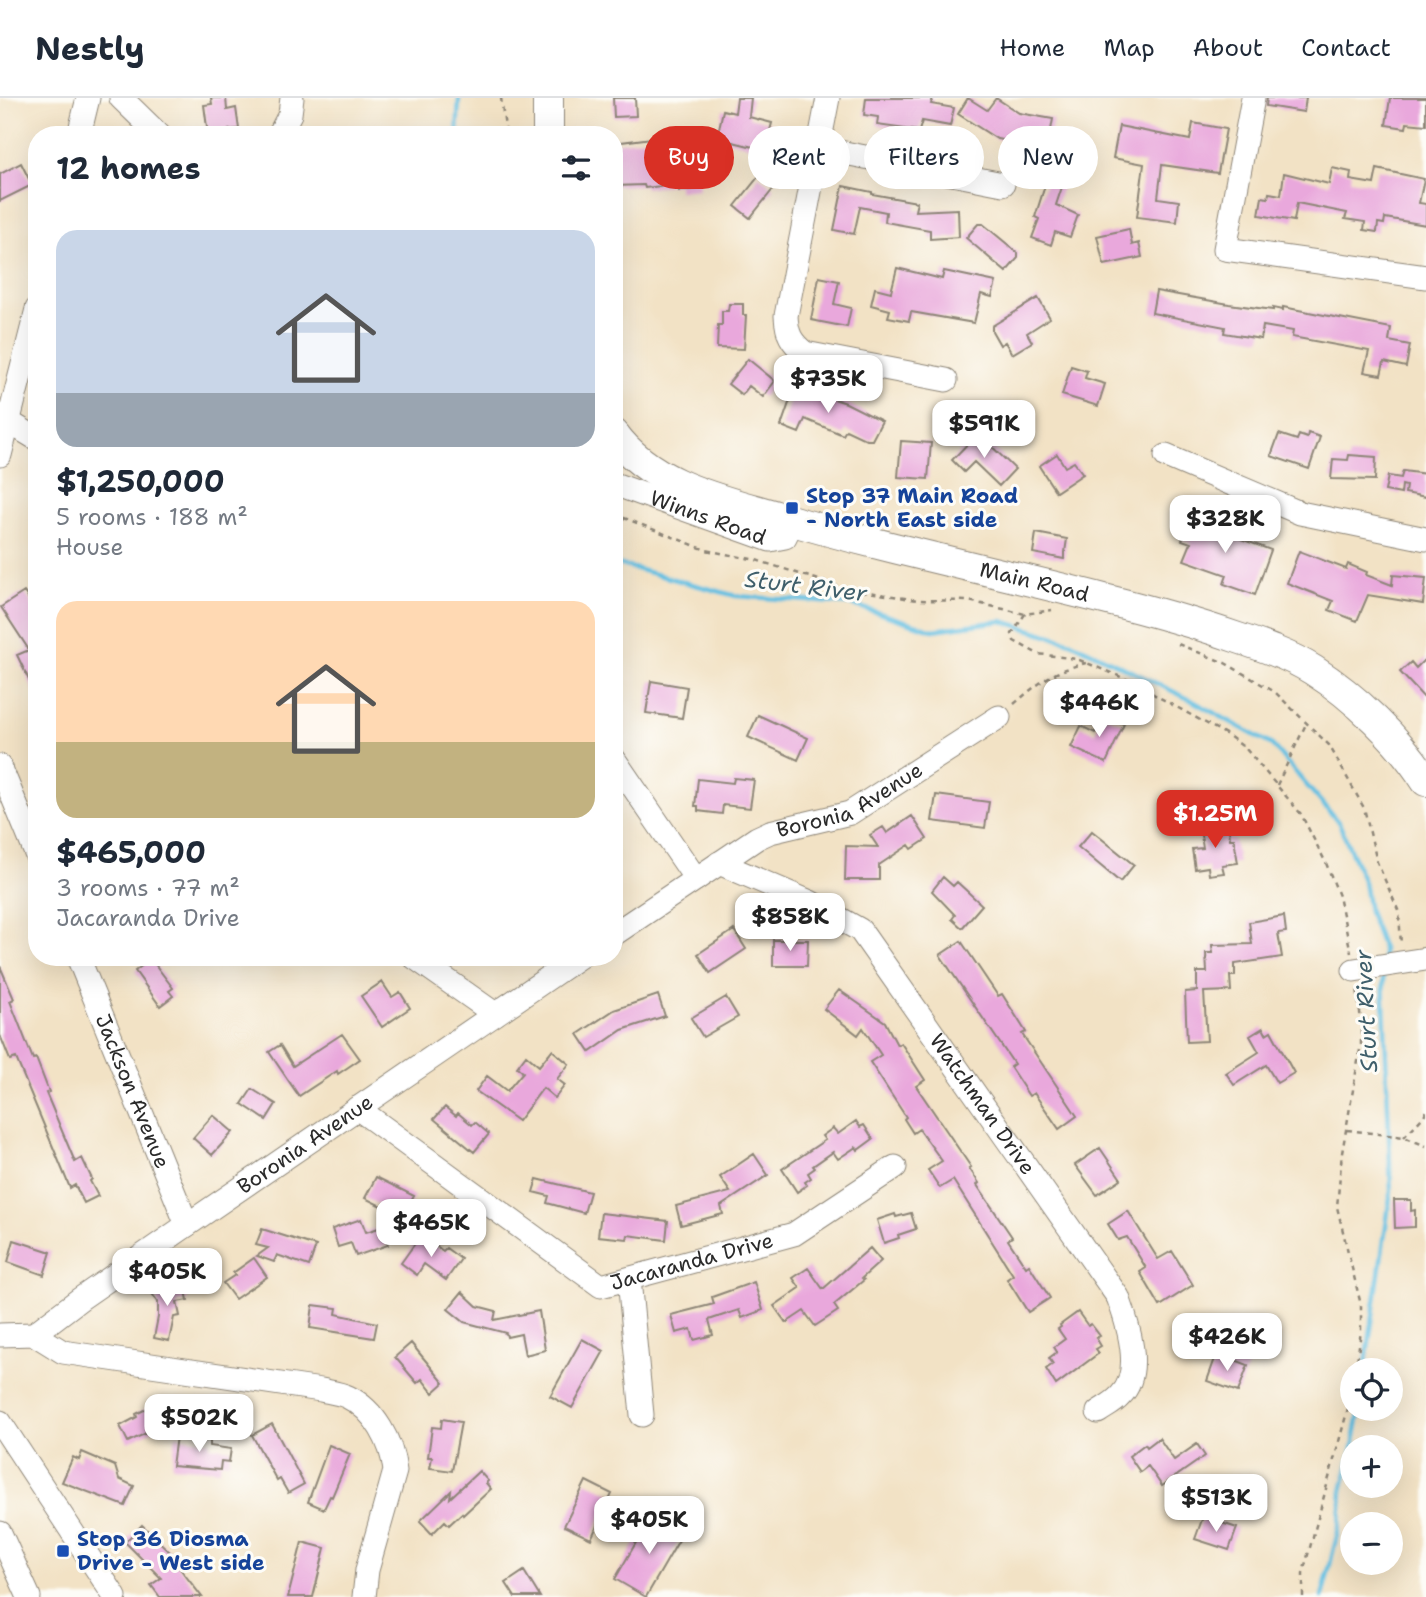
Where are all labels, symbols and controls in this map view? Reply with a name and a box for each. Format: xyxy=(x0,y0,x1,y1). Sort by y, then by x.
text: Nestly xyxy=(35,26,145,71)
text: Home xyxy=(999,32,1065,64)
text: Map xyxy=(1103,32,1155,64)
text: About xyxy=(1193,32,1263,64)
text: Contact xyxy=(1301,32,1391,64)
chip: Buy xyxy=(644,126,734,189)
chip: Rent xyxy=(748,126,850,189)
chip: Filters xyxy=(864,126,984,189)
chip: New xyxy=(998,126,1098,189)
text: 12 homes xyxy=(56,148,200,189)
icon: filters xyxy=(557,149,595,187)
icon: home xyxy=(263,275,389,401)
pin: $735K xyxy=(779,356,877,415)
text: $735K xyxy=(790,363,866,393)
pin: $591K xyxy=(935,400,1033,460)
text: $591K xyxy=(948,408,1020,438)
text: $1,250,000 xyxy=(56,461,225,502)
place label: Stop 37 Main Road - North East side xyxy=(806,482,1018,534)
street label: Winns Road xyxy=(646,484,770,552)
pin: $328K xyxy=(1176,496,1274,555)
marker: Stop 37 Main Road - North East side xyxy=(784,500,800,516)
text: 5 rooms · 188 m² xyxy=(56,502,248,532)
text: $328K xyxy=(1186,503,1264,533)
text: House xyxy=(56,532,124,562)
street label: Main Road xyxy=(977,555,1092,609)
water label: Sturt River xyxy=(743,564,870,609)
icon: home xyxy=(263,646,389,772)
pin: $446K xyxy=(1050,680,1148,739)
text: $446K xyxy=(1059,687,1139,717)
street label: Boronia Avenue xyxy=(774,756,928,844)
pin: $1.25M xyxy=(1158,790,1272,850)
text: $1.25M xyxy=(1173,798,1257,828)
text: $465,000 xyxy=(56,832,206,873)
text: 3 rooms · 77 m² xyxy=(56,873,240,903)
pin: $858K xyxy=(741,894,839,953)
text: $858K xyxy=(751,901,829,931)
text: Jacaranda Drive xyxy=(56,903,240,933)
water label: Sturt River xyxy=(1348,948,1384,1073)
street label: Jackson Avenue xyxy=(89,1010,177,1173)
street label: Watchman Drive xyxy=(923,1028,1042,1180)
street label: Boronia Avenue xyxy=(232,1088,379,1201)
pin: $465K xyxy=(382,1200,480,1259)
text: $465K xyxy=(392,1207,470,1237)
street label: Jacaranda Drive xyxy=(607,1226,776,1297)
pin: $405K xyxy=(118,1248,216,1308)
text: $405K xyxy=(128,1256,206,1286)
pin: $426K xyxy=(1178,1314,1276,1373)
text: $426K xyxy=(1188,1321,1266,1351)
map controls xyxy=(1340,1358,1403,1575)
button: locate xyxy=(1340,1358,1403,1421)
pin: $502K xyxy=(150,1394,248,1454)
text: $502K xyxy=(160,1402,238,1432)
button: + xyxy=(1340,1435,1403,1498)
pin: $513K xyxy=(1167,1474,1265,1534)
text: $513K xyxy=(1180,1482,1252,1512)
pin: $405K xyxy=(600,1496,698,1556)
text: $405K xyxy=(610,1504,688,1534)
button: − xyxy=(1340,1512,1403,1575)
place label: Stop 36 Diosma Drive - West side xyxy=(77,1525,265,1577)
marker: Stop 36 Diosma Drive - West side xyxy=(55,1543,71,1559)

